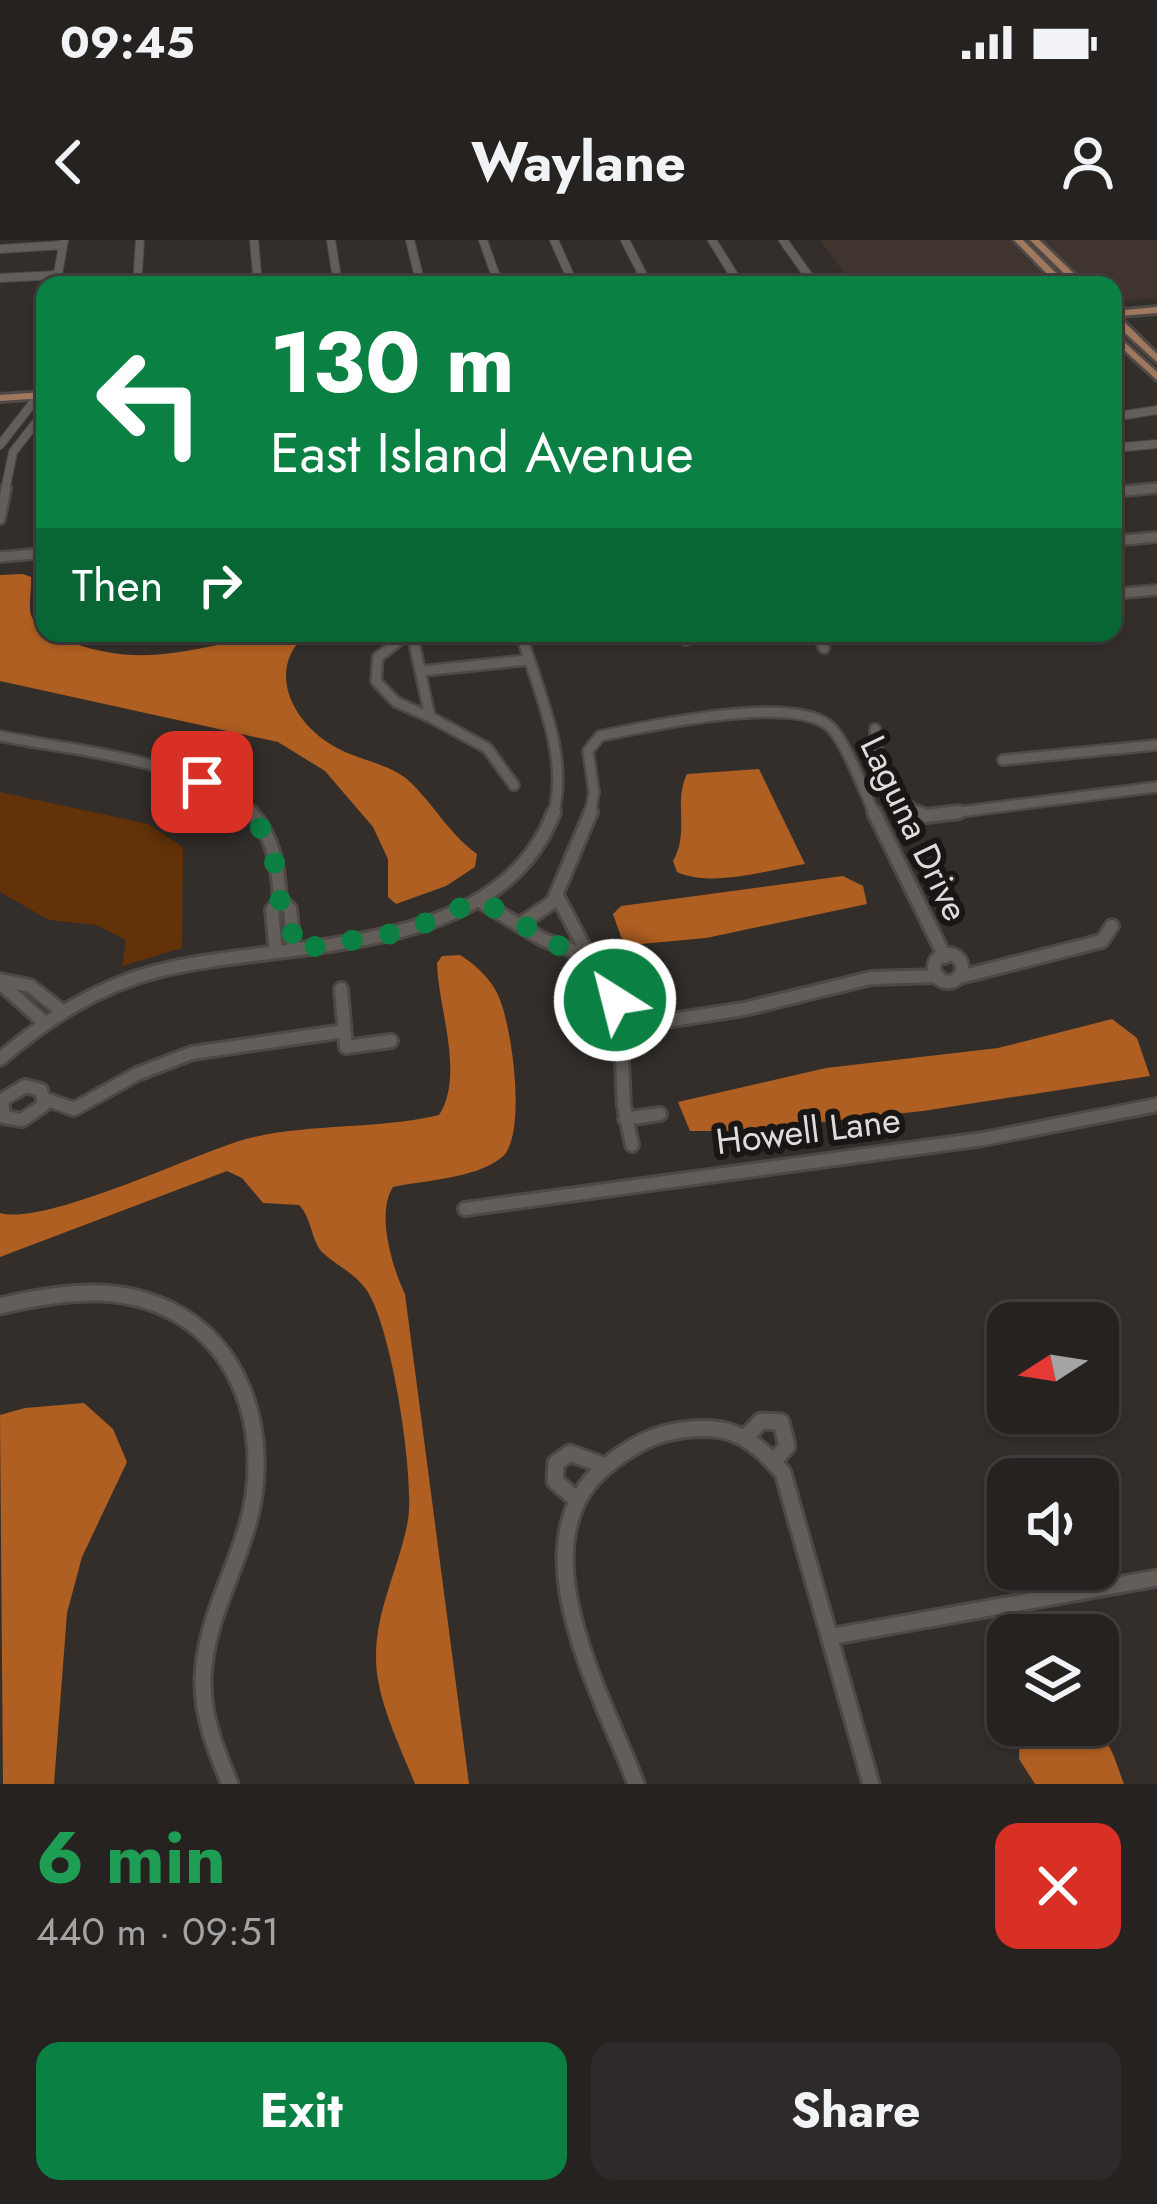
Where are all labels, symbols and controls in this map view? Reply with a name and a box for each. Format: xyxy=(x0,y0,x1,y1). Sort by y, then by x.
text: 09:45 xyxy=(60,10,195,75)
text: Waylane xyxy=(471,123,686,201)
icon: back xyxy=(36,129,102,195)
icon: person xyxy=(1055,129,1121,195)
text: 130 m xyxy=(270,302,515,424)
icon: left xyxy=(72,324,228,480)
text: East Island Avenue xyxy=(270,414,694,492)
icon: right xyxy=(187,552,253,618)
text: Then xyxy=(72,553,163,618)
street label: Laguna Drive xyxy=(848,727,982,929)
pin xyxy=(151,731,253,833)
icon: arrive xyxy=(169,749,235,815)
position arrow xyxy=(552,937,678,1063)
street label: Howell Lane xyxy=(713,1093,903,1167)
north arrow xyxy=(987,1302,1119,1434)
map controls xyxy=(987,1302,1119,1746)
button: sound xyxy=(987,1458,1119,1590)
button: layers xyxy=(987,1614,1119,1746)
text: 6 min xyxy=(36,1806,226,1910)
button: close xyxy=(995,1823,1121,1949)
text: 440 m · 09:51 xyxy=(36,1903,279,1960)
button: Exit xyxy=(36,2042,567,2180)
button: Share xyxy=(591,2042,1121,2180)

